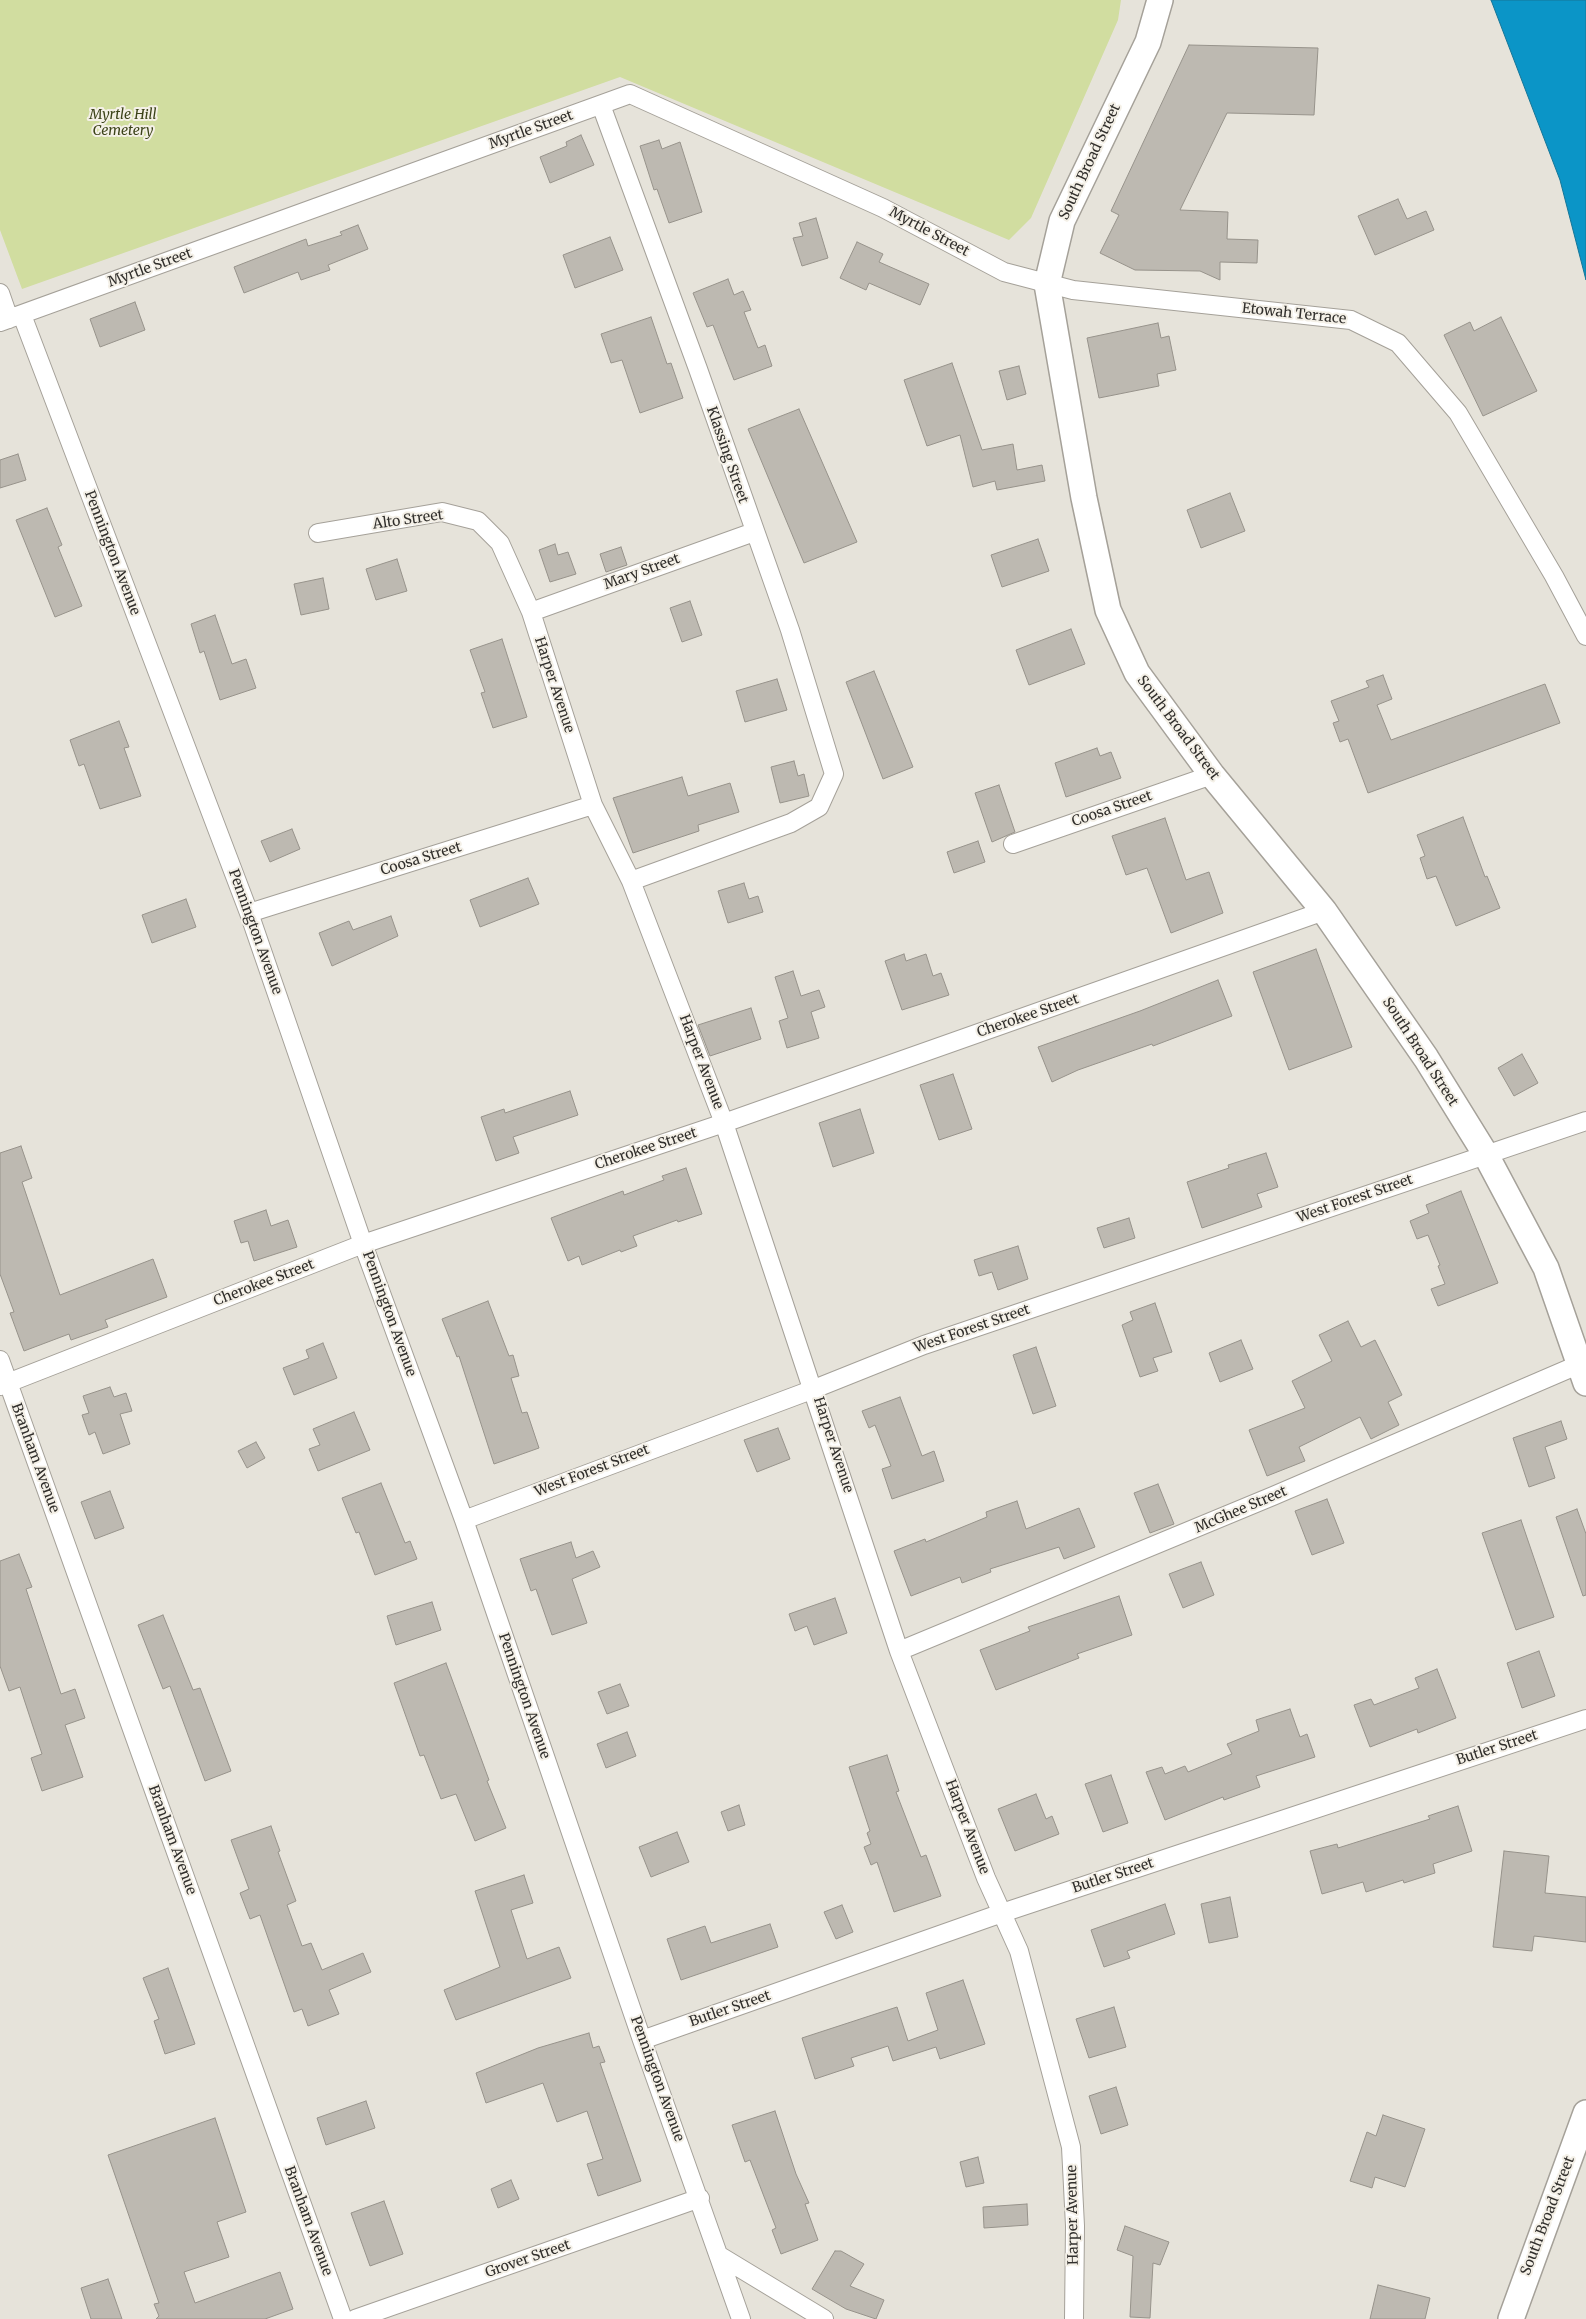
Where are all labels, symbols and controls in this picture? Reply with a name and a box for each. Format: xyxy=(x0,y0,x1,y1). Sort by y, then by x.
street label: South Broad Street xyxy=(1056,101,1124,223)
park label: Myrtle Hill Cemetery xyxy=(89,107,157,140)
street label: Myrtle Street xyxy=(487,107,575,153)
street label: Myrtle Street xyxy=(886,204,972,260)
street label: Myrtle Street xyxy=(106,245,194,291)
street label: Etowah Terrace xyxy=(1241,300,1347,328)
street label: Klassing Street xyxy=(703,404,751,506)
street label: Pennington Avenue xyxy=(81,488,143,618)
street label: Alto Street xyxy=(372,507,444,533)
street label: Mary Street xyxy=(602,551,682,593)
street label: Harper Avenue xyxy=(531,635,577,735)
street label: South Broad Street xyxy=(1133,673,1223,783)
street label: Coosa Street xyxy=(1070,787,1154,831)
street label: Coosa Street xyxy=(379,839,463,879)
street label: Pennington Avenue xyxy=(225,867,285,997)
street label: Cherokee Street xyxy=(975,991,1081,1041)
street label: South Broad Street xyxy=(1379,995,1461,1109)
street label: Harper Avenue xyxy=(675,1012,727,1112)
street label: Cherokee Street xyxy=(593,1125,699,1173)
street label: West Forest Street xyxy=(1295,1171,1415,1227)
street label: Pennington Avenue xyxy=(359,1249,419,1379)
street label: Cherokee Street xyxy=(211,1256,317,1310)
street label: West Forest Street xyxy=(912,1301,1032,1357)
street label: Harper Avenue xyxy=(810,1395,856,1495)
street label: Branham Avenue xyxy=(7,1401,63,1515)
street label: West Forest Street xyxy=(532,1441,652,1501)
street label: McGhee Street xyxy=(1192,1483,1290,1537)
street label: Pennington Avenue xyxy=(495,1631,553,1761)
street label: Butler Street xyxy=(1454,1727,1540,1769)
street label: Harper Avenue xyxy=(941,1777,993,1877)
street label: Branham Avenue xyxy=(144,1783,200,1897)
street label: Butler Street xyxy=(1070,1855,1156,1897)
street label: Butler Street xyxy=(687,1987,773,2031)
street label: Pennington Avenue xyxy=(627,2014,687,2144)
street label: South Broad Street xyxy=(1518,2154,1578,2278)
street label: Branham Avenue xyxy=(280,2164,336,2278)
street label: Harper Avenue xyxy=(1064,2165,1082,2265)
street label: Grover Street xyxy=(483,2237,573,2281)

